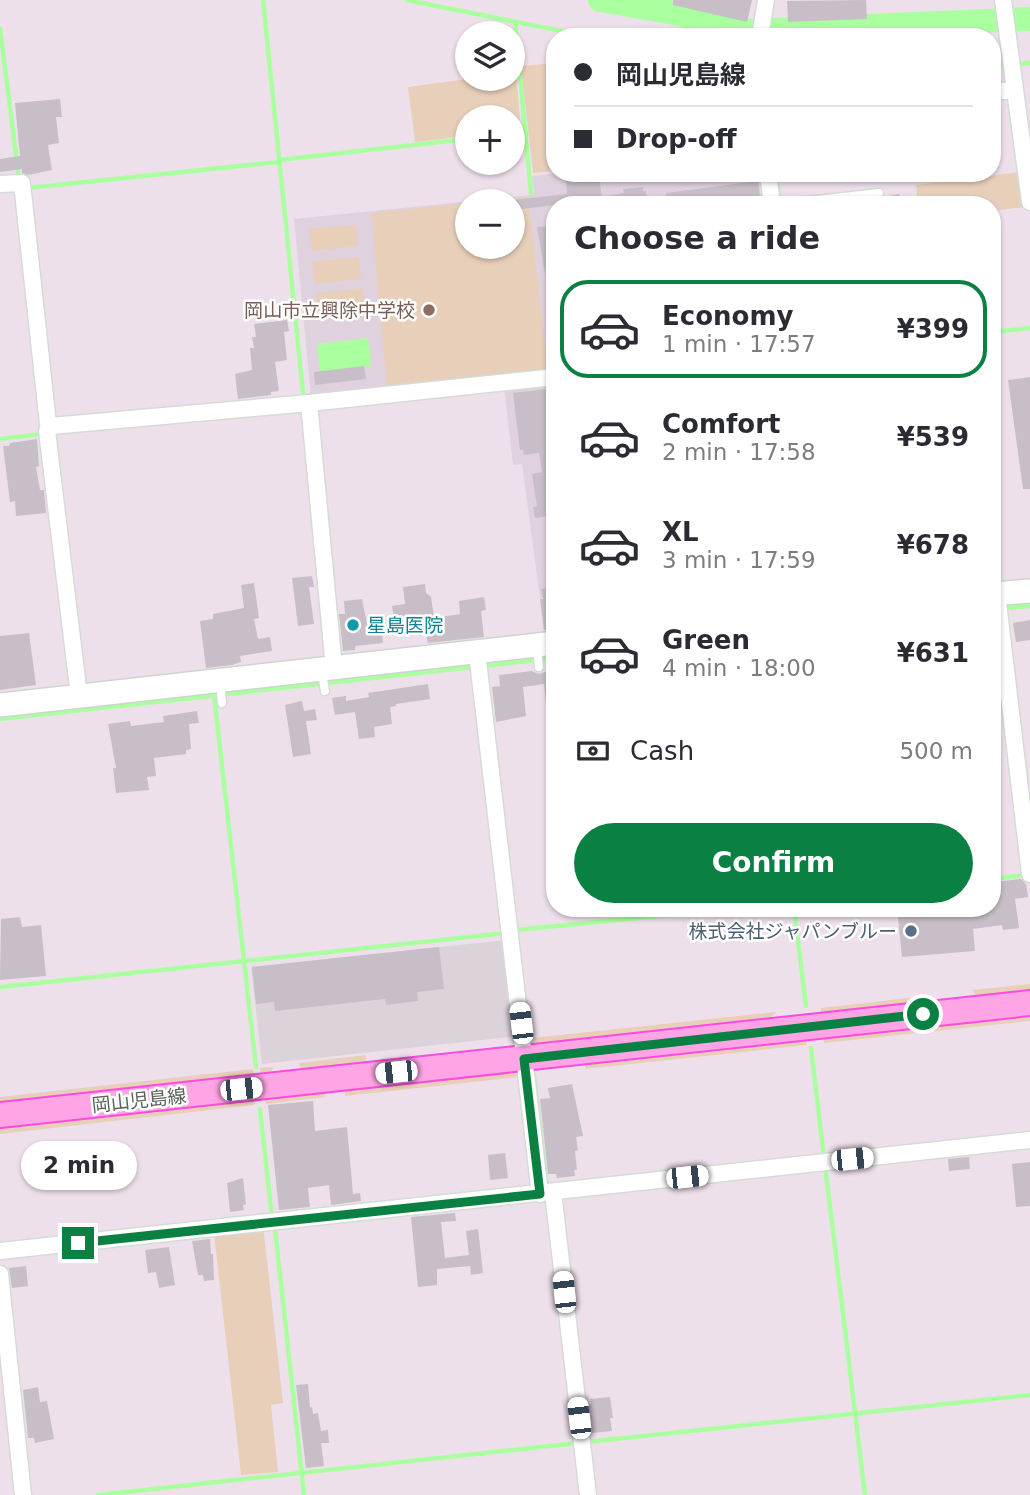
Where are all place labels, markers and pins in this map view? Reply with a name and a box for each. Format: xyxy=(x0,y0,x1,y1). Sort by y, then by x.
place label: 岡山市立興除中学校 xyxy=(244,299,415,321)
marker: 岡山市立興除中学校 xyxy=(421,302,437,318)
place label: 星島医院 xyxy=(367,614,443,636)
marker: 星島医院 xyxy=(345,617,361,633)
place label: 株式会社ジャパンブルー xyxy=(689,920,897,942)
marker: 株式会社ジャパンブルー xyxy=(903,923,919,939)

